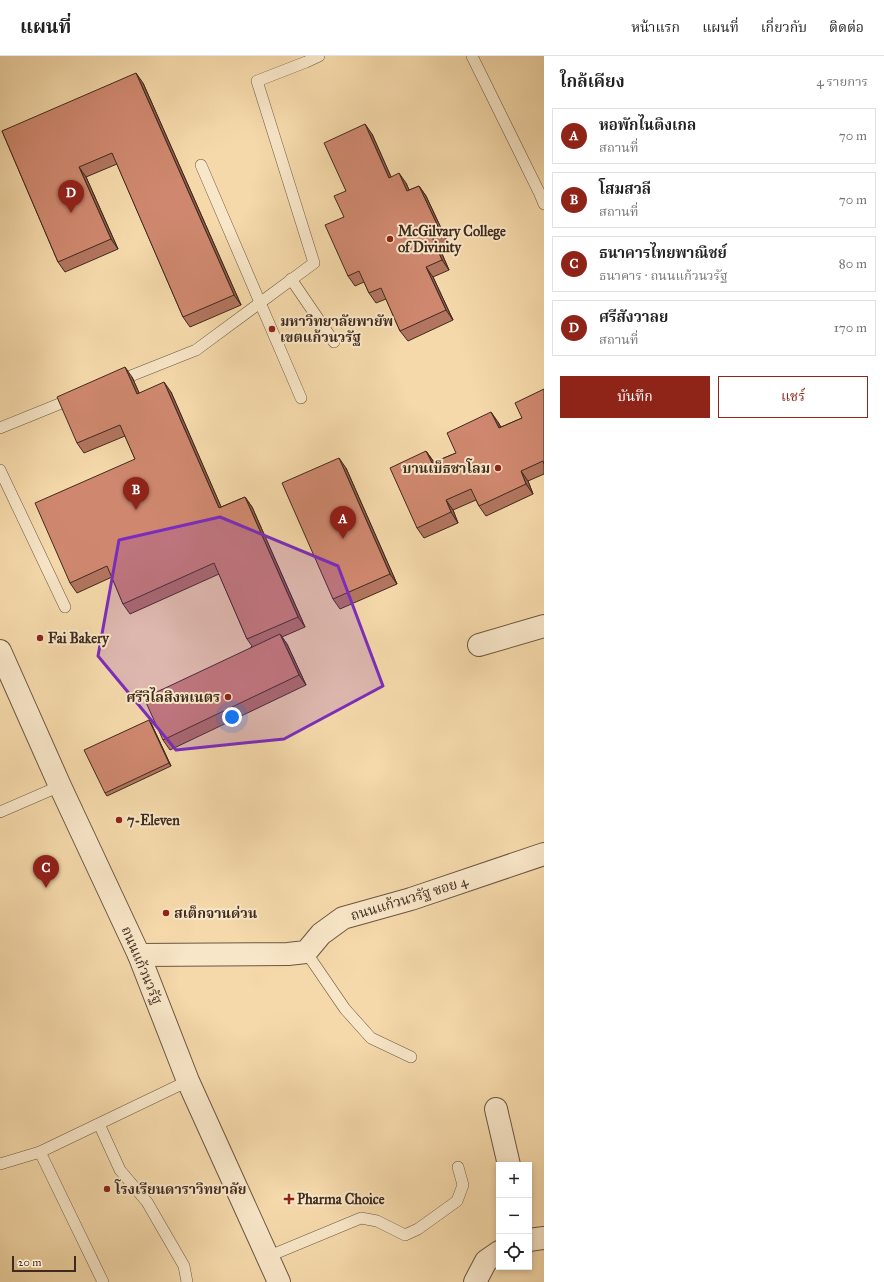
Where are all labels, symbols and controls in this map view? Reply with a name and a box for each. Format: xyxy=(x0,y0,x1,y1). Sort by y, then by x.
text: แผนที่ xyxy=(20,15,71,38)
text: หน้าแรก xyxy=(631,19,680,36)
text: แผนที่ xyxy=(702,19,739,36)
text: เกี่ยวกับ xyxy=(761,19,807,36)
text: ติดต่อ xyxy=(829,19,864,36)
text: ใกล้เคียง xyxy=(560,71,625,92)
text: 4 รายการ xyxy=(817,74,868,90)
text: หอพักไนติงเกล xyxy=(599,116,696,134)
text: A xyxy=(570,128,578,144)
text: 70 m xyxy=(839,128,867,144)
text: สถานที่ xyxy=(599,140,638,156)
pin: D xyxy=(58,180,84,213)
text: โสมสวลี xyxy=(599,180,651,198)
text: B xyxy=(570,192,578,208)
text: 70 m xyxy=(839,192,867,208)
text: สถานที่ xyxy=(599,204,638,220)
place label: McGilvary College of Divinity xyxy=(398,223,506,257)
marker: McGilvary College of Divinity xyxy=(385,234,395,244)
text: ธนาคารไทยพาณิชย์ xyxy=(599,244,727,262)
text: C xyxy=(570,256,578,272)
text: 80 m xyxy=(839,256,867,272)
text: ธนาคาร · ถนนแก้วนวรัฐ xyxy=(599,268,727,284)
text: ศรีสังวาลย xyxy=(599,308,668,326)
place label: มหาวิทยาลัยพายัพ เขตแก้วนวรัฐ xyxy=(280,313,393,346)
text: D xyxy=(569,320,579,336)
text: 170 m xyxy=(834,320,867,336)
marker: มหาวิทยาลัยพายัพ เขตแก้วนวรัฐ xyxy=(267,324,277,334)
text: สถานที่ xyxy=(599,332,638,348)
button: บันทึก xyxy=(560,376,710,418)
button: แชร์ xyxy=(718,376,868,418)
place label: บานเบ็ธชาโลม xyxy=(402,458,490,477)
marker: บานเบ็ธชาโลม xyxy=(493,463,503,473)
pin: B xyxy=(123,477,149,510)
pin: A xyxy=(330,506,356,539)
place label: Fai Bakery xyxy=(48,630,110,648)
marker: Fai Bakery xyxy=(35,633,45,643)
place label: ศรีวิไลสิงหเนตร xyxy=(126,687,220,706)
marker: ศรีวิไลสิงหเนตร xyxy=(223,692,233,702)
your location xyxy=(222,707,242,727)
place label: 7-Eleven xyxy=(127,812,180,829)
marker: 7-Eleven xyxy=(114,815,124,825)
pin: C xyxy=(33,855,59,888)
street label: ถนนแก้วนวรัฐ ซอย 4 xyxy=(348,872,471,924)
place label: สเต็กจานด่วน xyxy=(174,905,258,922)
marker: สเต็กจานด่วน xyxy=(161,908,171,918)
street label: ถนนแก้วนวรัฐ xyxy=(118,924,166,1007)
map controls xyxy=(496,1162,532,1270)
button: + xyxy=(496,1162,532,1198)
place label: โรงเรียนดาราวิทยาลัย xyxy=(114,1179,246,1198)
marker: โรงเรียนดาราวิทยาลัย xyxy=(102,1184,112,1194)
place label: Pharma Choice xyxy=(297,1191,385,1208)
marker: Pharma Choice xyxy=(284,1194,294,1204)
button: − xyxy=(496,1198,532,1234)
button: locate xyxy=(496,1234,532,1270)
scale bar xyxy=(12,1254,76,1273)
text: 20 m xyxy=(18,1256,41,1269)

